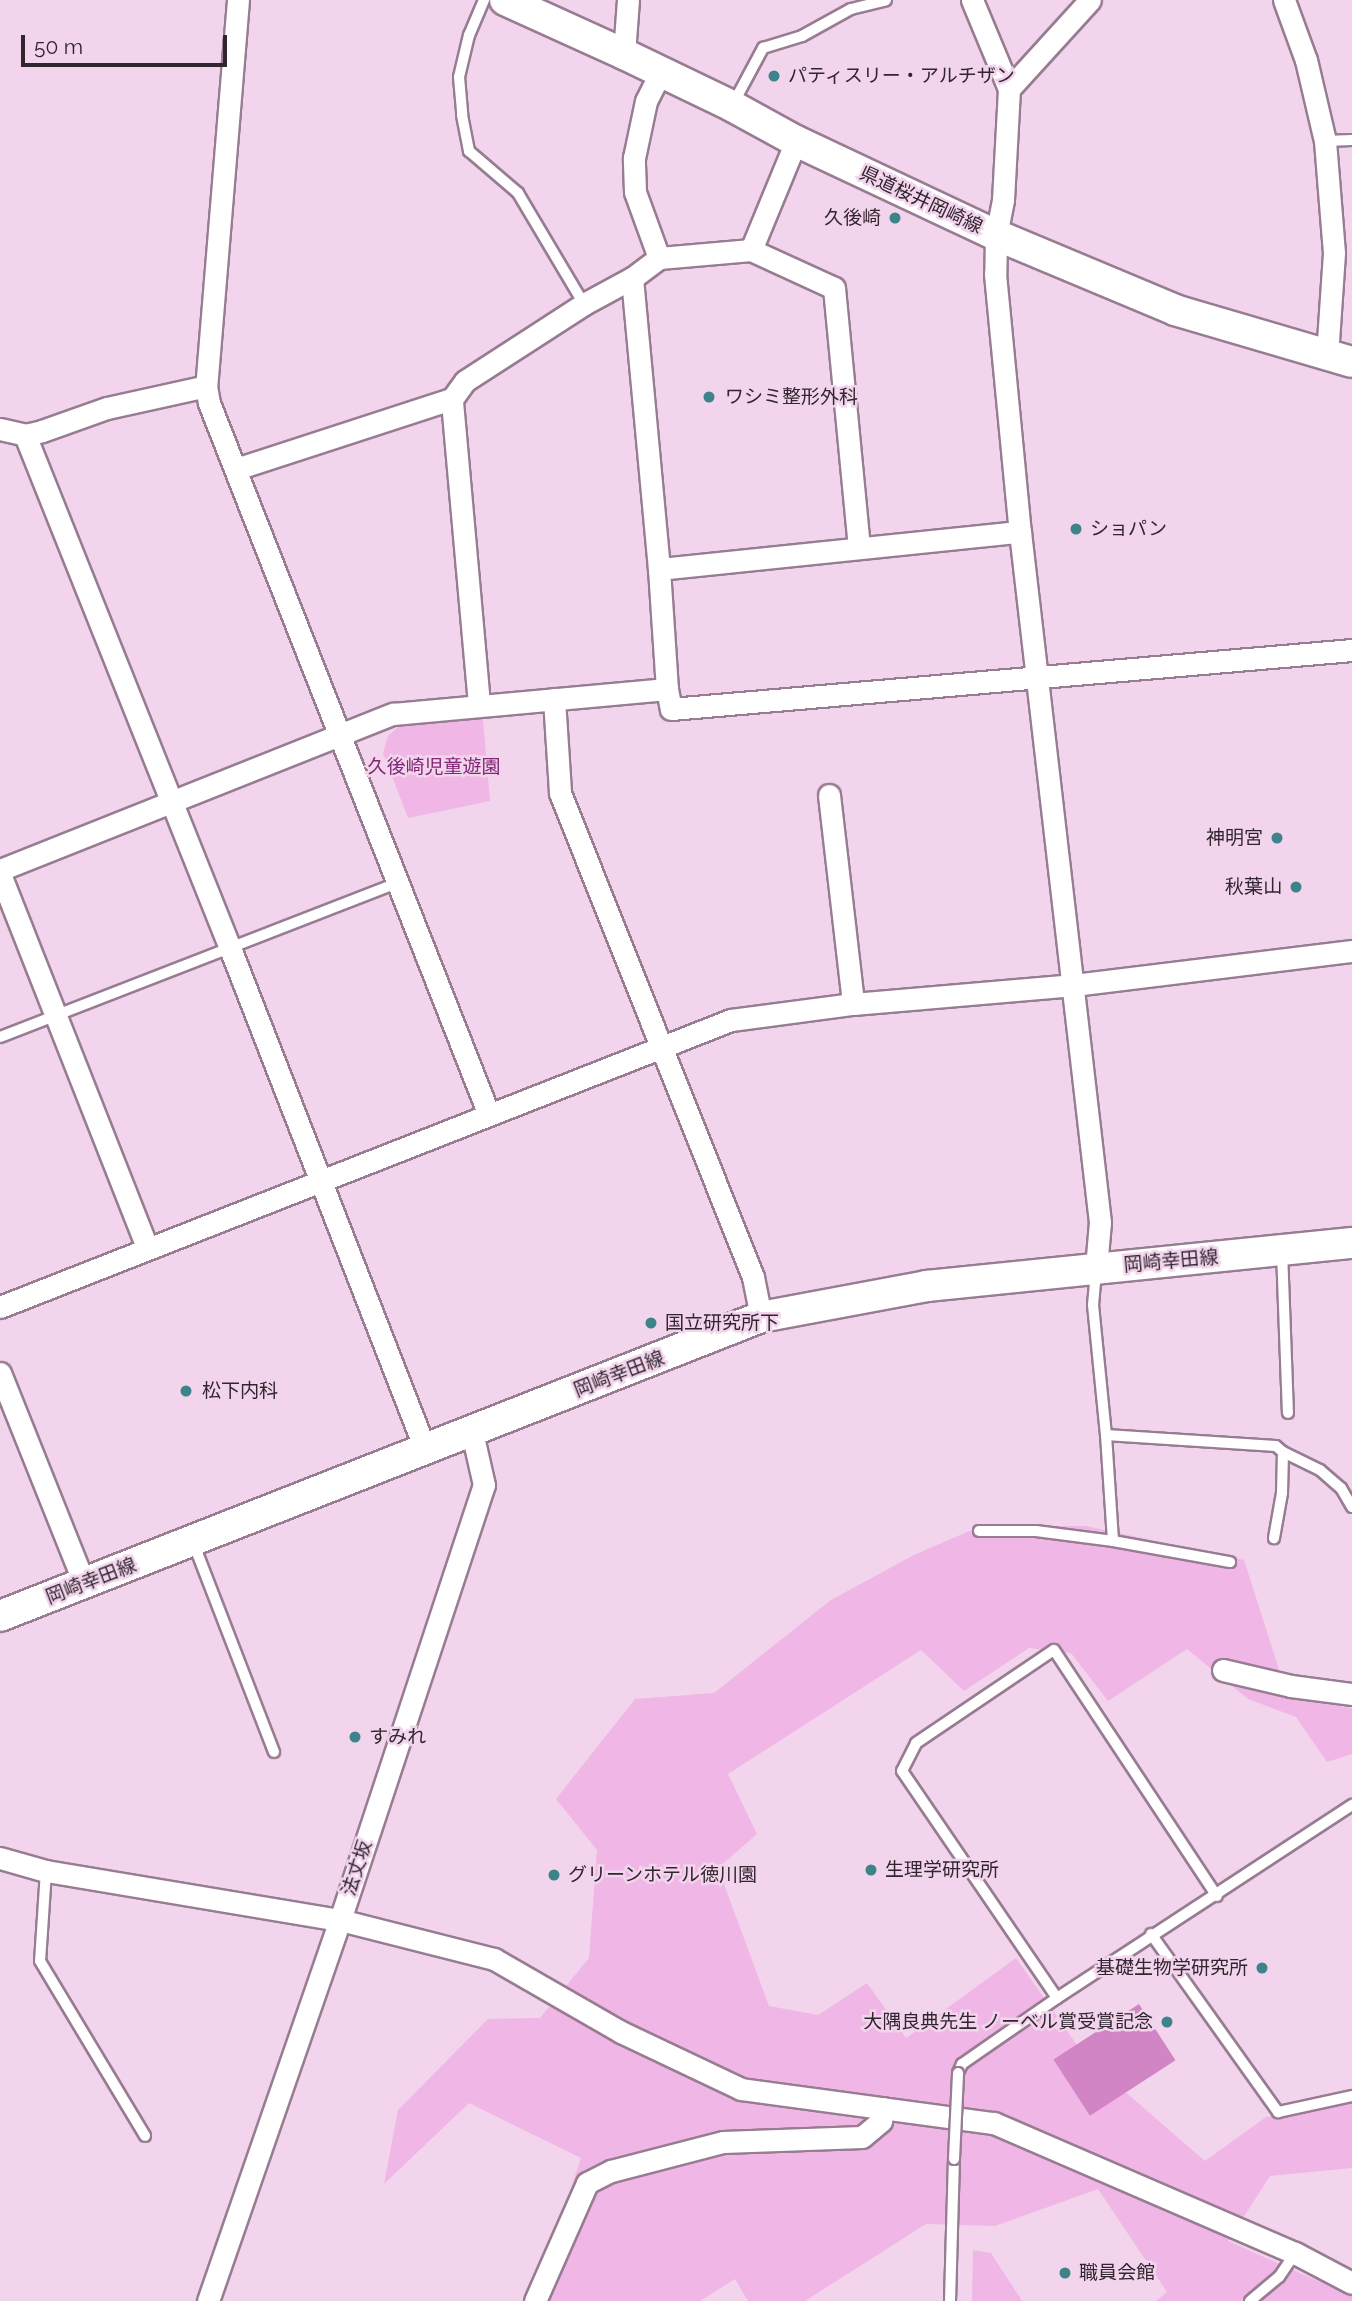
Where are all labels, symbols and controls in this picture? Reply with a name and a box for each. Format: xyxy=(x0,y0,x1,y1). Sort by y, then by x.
scale bar xyxy=(24,21,231,65)
text: 50 m xyxy=(34,34,83,59)
place label: パティスリー・アルチザン xyxy=(788,65,1016,87)
marker: パティスリー・アルチザン xyxy=(766,68,782,84)
street label: 県道桜井岡崎線 xyxy=(856,162,986,238)
place label: 久後崎 xyxy=(824,207,881,229)
marker: 久後崎 xyxy=(887,210,903,226)
place label: ワシミ整形外科 xyxy=(725,386,858,408)
marker: ワシミ整形外科 xyxy=(699,387,719,407)
place label: ショパン xyxy=(1090,518,1166,540)
marker: ショパン xyxy=(1068,521,1084,537)
park label: 久後崎児童遊園 xyxy=(368,756,500,778)
place label: 神明宮 xyxy=(1206,827,1263,849)
marker: 神明宮 xyxy=(1269,830,1285,846)
place label: 秋葉山 xyxy=(1225,876,1282,898)
marker: 秋葉山 xyxy=(1288,879,1304,895)
street label: 岡崎幸田線 xyxy=(1123,1246,1219,1276)
place label: 国立研究所下 xyxy=(665,1312,779,1334)
marker: 国立研究所下 xyxy=(643,1315,659,1331)
street label: 岡崎幸田線 xyxy=(571,1346,667,1402)
place label: 松下内科 xyxy=(202,1380,278,1402)
marker: 松下内科 xyxy=(176,1381,196,1401)
street label: 岡崎幸田線 xyxy=(43,1553,139,1609)
place label: すみれ xyxy=(369,1726,426,1748)
marker: すみれ xyxy=(347,1729,363,1745)
street label: 法丈坂 xyxy=(337,1837,377,1899)
place label: 生理学研究所 xyxy=(885,1859,999,1881)
marker: 生理学研究所 xyxy=(863,1862,879,1878)
place label: グリーンホテル徳川園 xyxy=(568,1864,758,1886)
marker: グリーンホテル徳川園 xyxy=(546,1867,562,1883)
place label: 基礎生物学研究所 xyxy=(1096,1957,1248,1979)
marker: 基礎生物学研究所 xyxy=(1254,1960,1270,1976)
place label: 大隅良典先生 ノーベル賞受賞記念 xyxy=(863,2011,1153,2033)
marker: 大隅良典先生 ノーベル賞受賞記念 xyxy=(1159,2014,1175,2030)
place label: 職員会館 xyxy=(1079,2262,1155,2284)
marker: 職員会館 xyxy=(1057,2265,1073,2281)

